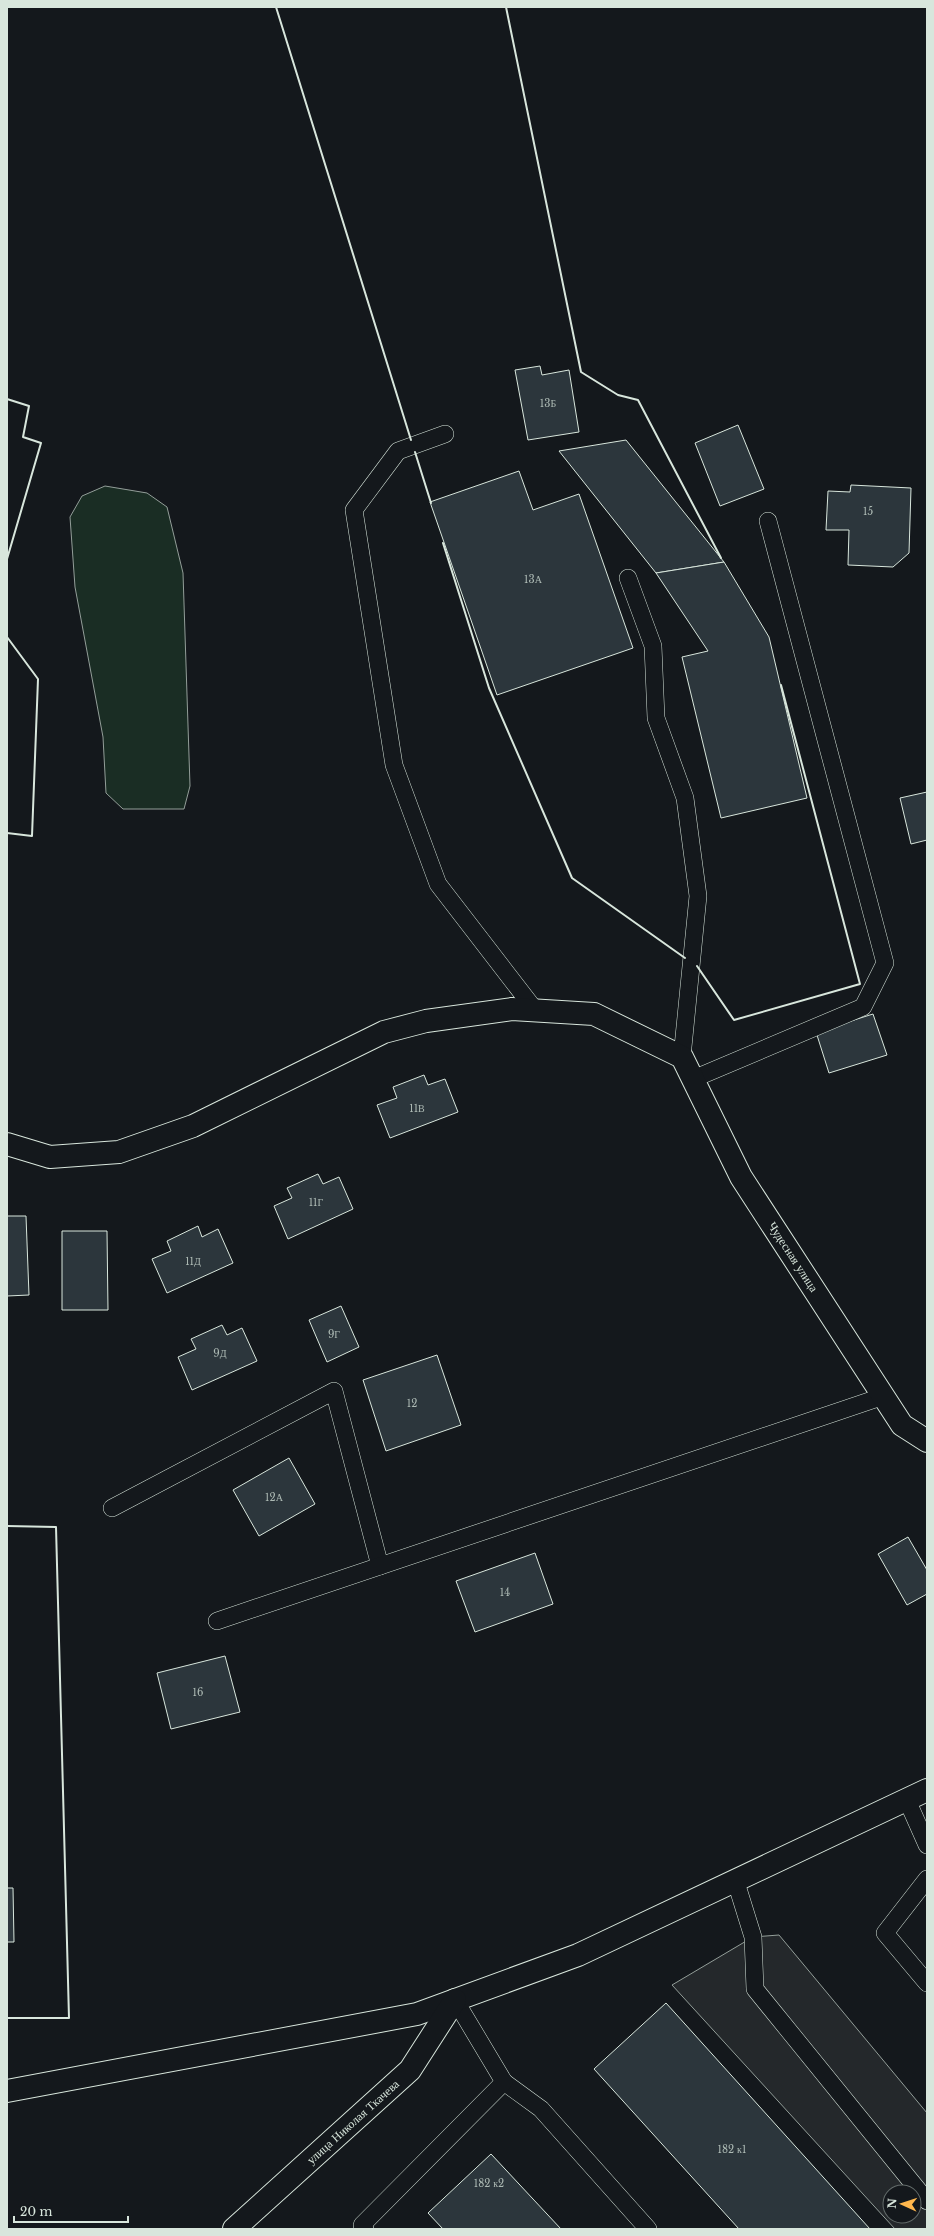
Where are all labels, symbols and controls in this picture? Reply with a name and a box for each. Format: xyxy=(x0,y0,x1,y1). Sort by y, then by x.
house number: 13Б xyxy=(540,397,556,410)
house number: 15 xyxy=(863,505,873,518)
house number: 13А xyxy=(524,573,543,586)
house number: 11В xyxy=(409,1102,425,1115)
house number: 11Г xyxy=(309,1196,324,1209)
street label: Чудесная улица xyxy=(765,1219,822,1295)
house number: 11Д xyxy=(185,1255,201,1268)
house number: 9Г xyxy=(328,1328,340,1341)
house number: 9Д xyxy=(213,1347,227,1360)
house number: 12 xyxy=(407,1397,417,1410)
house number: 12А xyxy=(265,1491,284,1504)
house number: 14 xyxy=(500,1586,510,1599)
house number: 16 xyxy=(193,1686,203,1699)
street label: улица Николая Ткачева xyxy=(303,2076,402,2167)
house number: 182 к1 xyxy=(718,2143,746,2156)
house number: 182 к2 xyxy=(474,2177,504,2190)
north arrow xyxy=(882,2184,922,2224)
text: N xyxy=(885,2197,899,2209)
scale bar xyxy=(14,2198,128,2224)
text: 20 m xyxy=(20,2204,52,2219)

